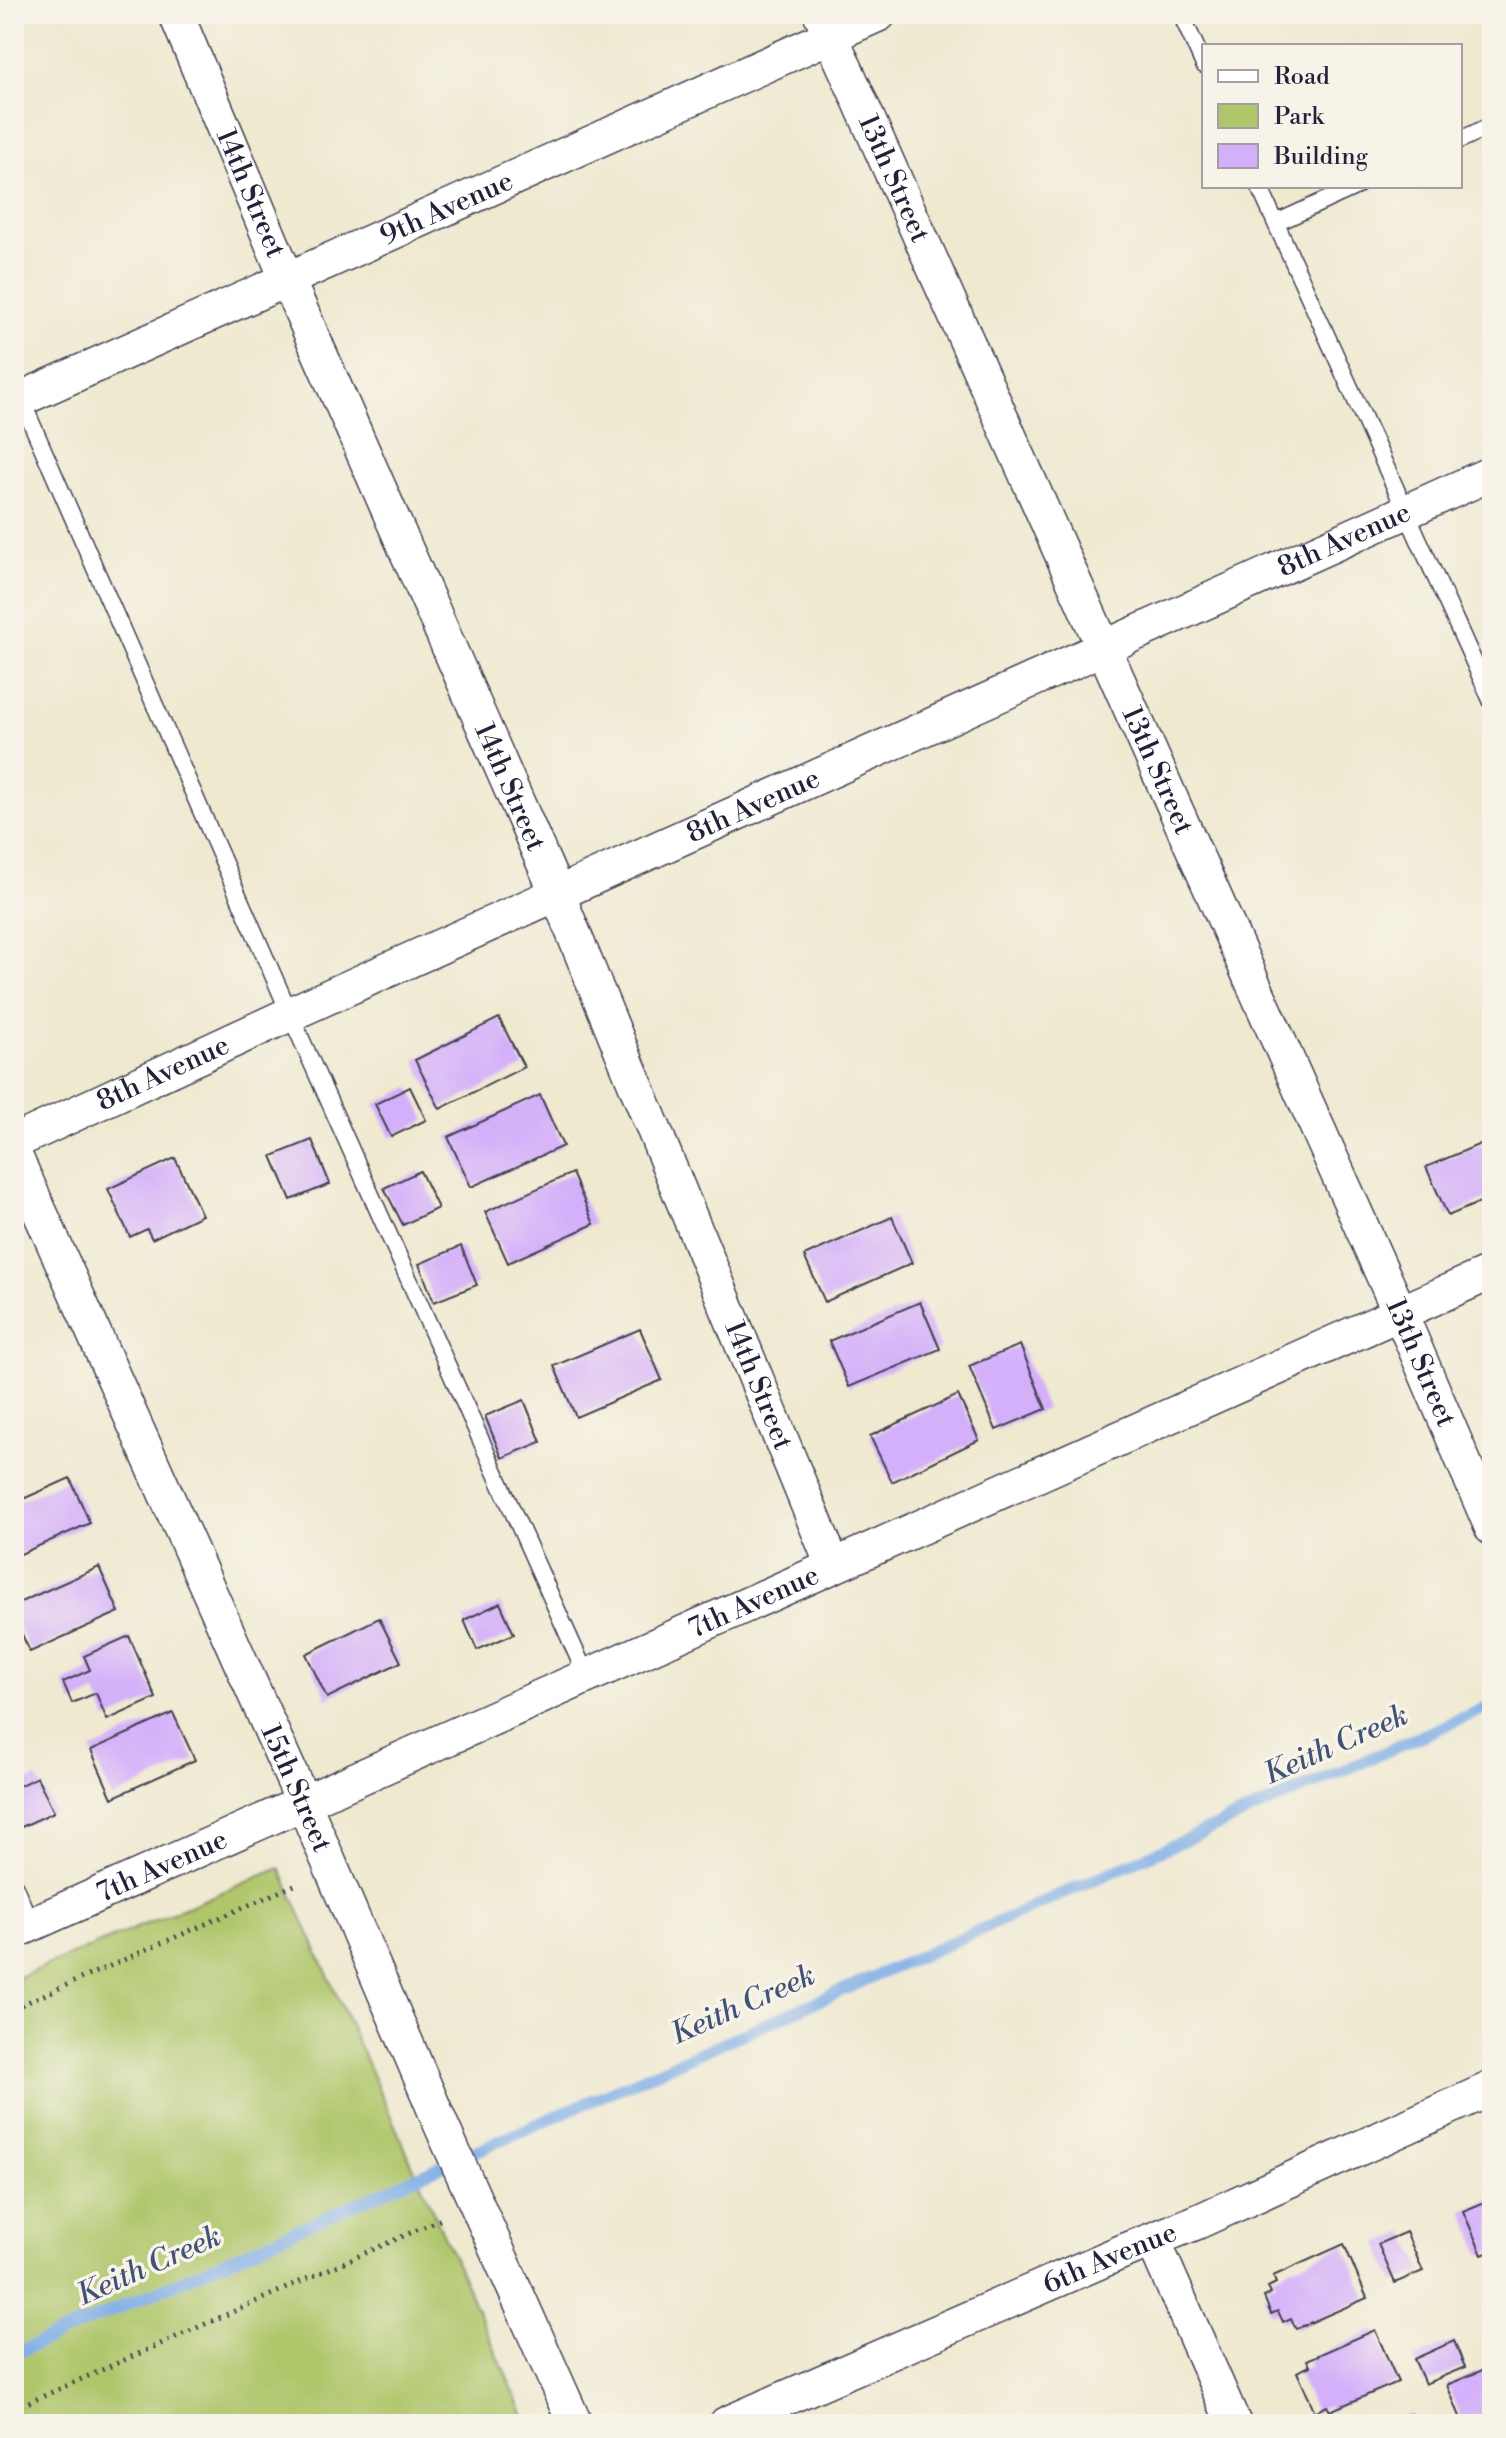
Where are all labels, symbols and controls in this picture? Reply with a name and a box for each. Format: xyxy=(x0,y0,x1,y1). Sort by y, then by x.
legend xyxy=(1202,44,1462,188)
text: Road xyxy=(1274,62,1330,92)
text: Park xyxy=(1274,102,1325,132)
street label: 13th Street xyxy=(851,109,938,248)
street label: 14th Street xyxy=(208,123,293,263)
text: Building xyxy=(1273,142,1368,172)
street label: 9th Avenue xyxy=(375,163,518,253)
street label: 8th Avenue xyxy=(1272,494,1416,585)
street label: 13th Street xyxy=(1114,701,1202,840)
street label: 14th Street xyxy=(467,717,554,856)
street label: 8th Avenue xyxy=(681,760,825,851)
street label: 8th Avenue xyxy=(91,1027,235,1119)
street label: 13th Street xyxy=(1378,1293,1464,1432)
street label: 14th Street xyxy=(717,1315,801,1455)
street label: 7th Avenue xyxy=(683,1557,824,1646)
water label: Keith Creek xyxy=(1258,1696,1414,1794)
street label: 15th Street xyxy=(253,1718,340,1857)
street label: 7th Avenue xyxy=(91,1822,233,1910)
water label: Keith Creek xyxy=(665,1956,821,2054)
street label: 6th Avenue xyxy=(1037,2214,1182,2302)
water label: Keith Creek xyxy=(71,2217,227,2315)

